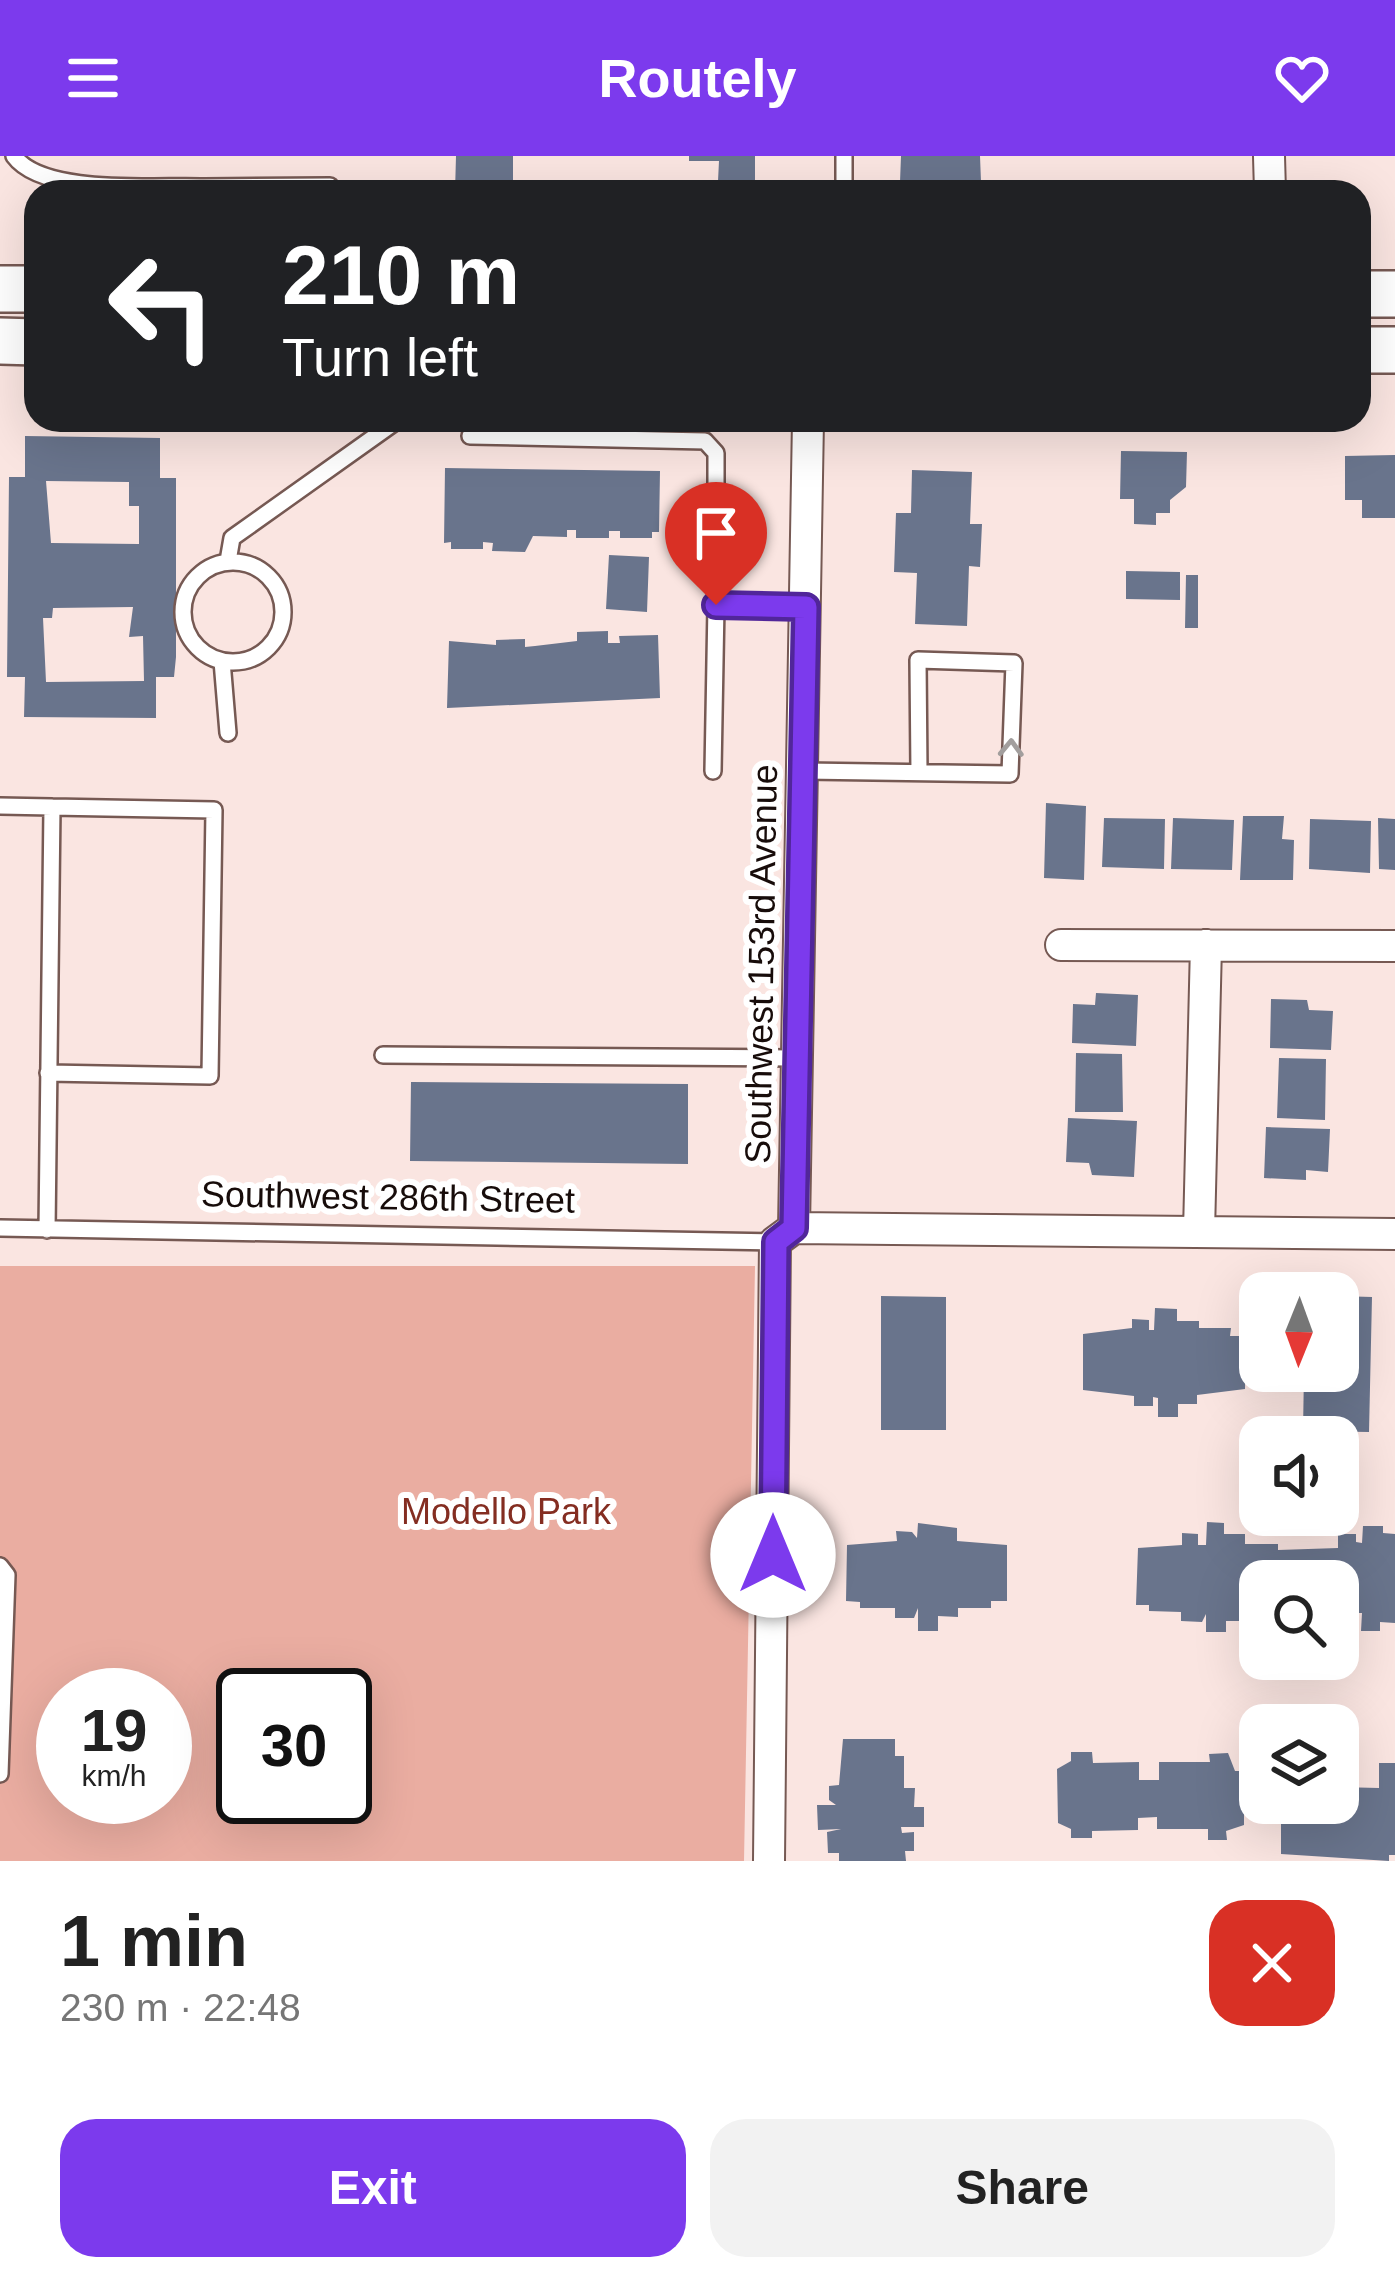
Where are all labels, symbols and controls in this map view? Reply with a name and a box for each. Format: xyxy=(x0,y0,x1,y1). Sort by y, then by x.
icon: menu xyxy=(60,45,126,111)
icon: heart xyxy=(1269,45,1335,111)
text: Routely xyxy=(598,48,797,108)
icon: left xyxy=(84,228,240,384)
text: 210 m xyxy=(282,228,520,322)
text: Turn left xyxy=(282,327,478,387)
pin xyxy=(665,482,767,605)
icon: arrive xyxy=(683,500,749,566)
one-way arrow xyxy=(997,738,1023,757)
street label: Southwest 153rd Avenue xyxy=(737,764,785,1164)
street label: Southwest 286th Street xyxy=(201,1173,575,1221)
north arrow xyxy=(1239,1272,1359,1392)
map controls xyxy=(1239,1272,1359,1824)
button: sound xyxy=(1239,1416,1359,1536)
park label: Modello Park xyxy=(401,1491,612,1532)
position arrow xyxy=(710,1492,836,1618)
button: search xyxy=(1239,1560,1359,1680)
speed limit sign: 30 xyxy=(216,1668,372,1824)
text: 19 xyxy=(81,1697,147,1764)
button: layers xyxy=(1239,1704,1359,1824)
text: km/h xyxy=(81,1759,147,1792)
button: close xyxy=(1209,1900,1335,2026)
text: 1 min xyxy=(60,1901,248,1981)
text: 230 m · 22:48 xyxy=(60,1986,301,2029)
button: Exit xyxy=(60,2119,686,2257)
button: Share xyxy=(710,2119,1335,2257)

